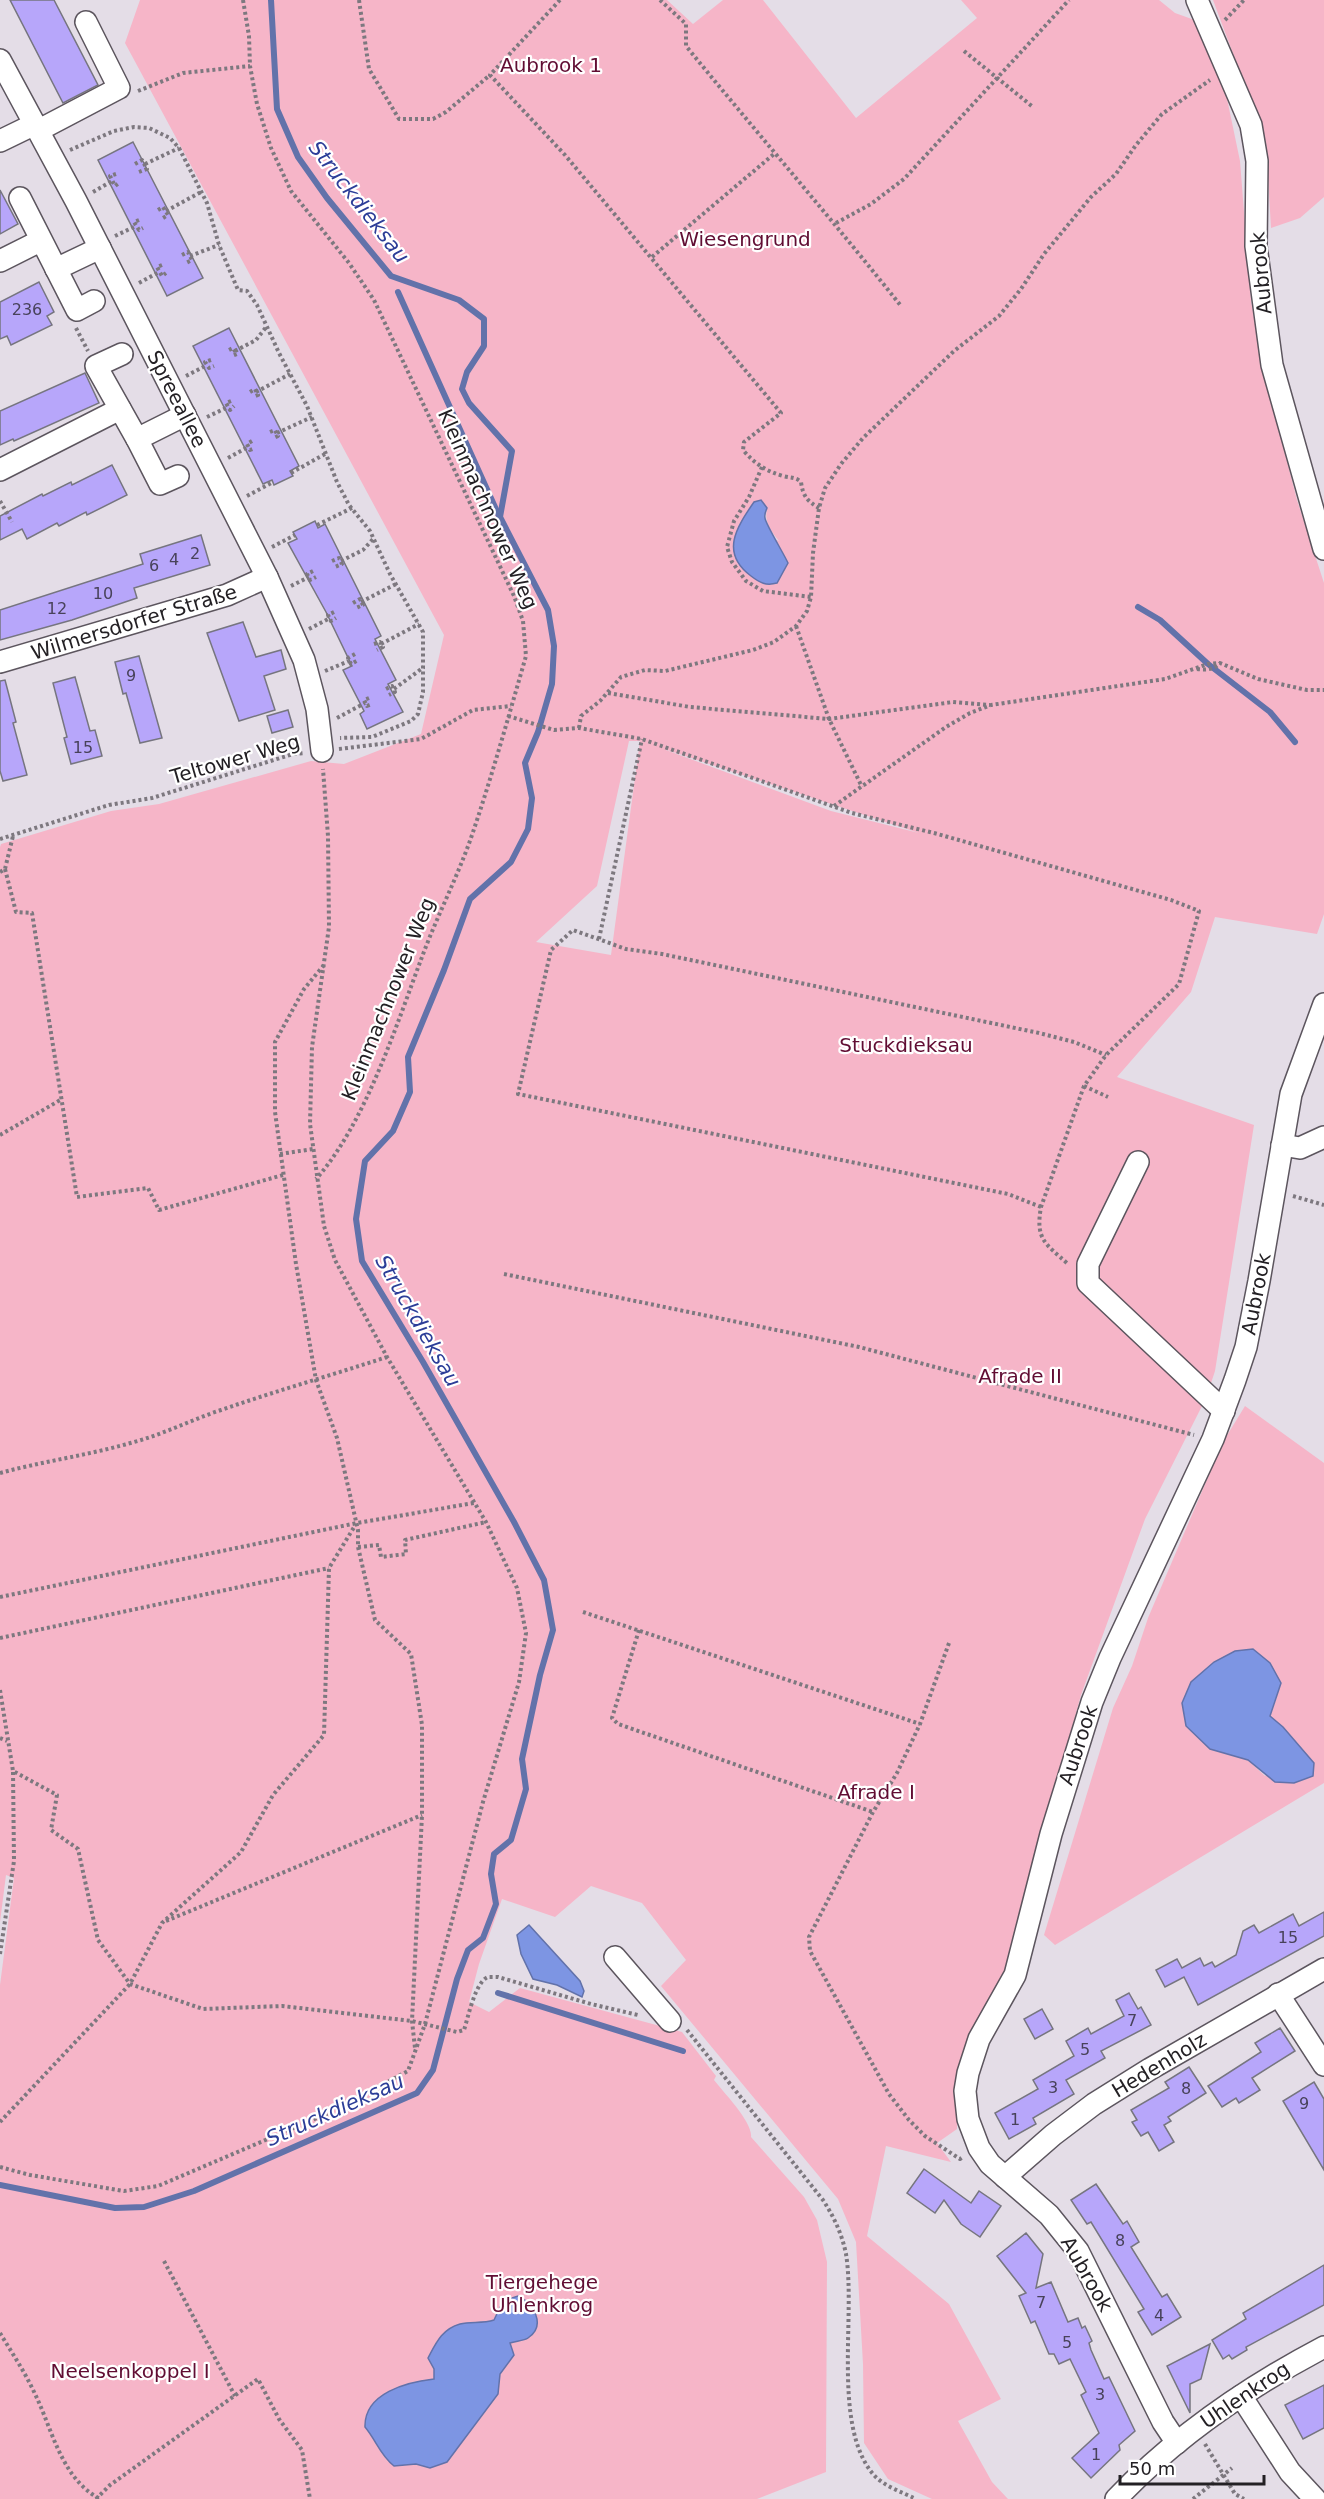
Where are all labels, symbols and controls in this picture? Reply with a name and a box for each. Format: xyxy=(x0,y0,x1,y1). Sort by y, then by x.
park label: Aubrook 1 xyxy=(500,53,602,77)
water label: Struckdieksau xyxy=(304,136,414,268)
park label: Wiesengrund xyxy=(679,227,811,251)
street label: Aubrook xyxy=(1245,230,1277,315)
house number: 236 xyxy=(12,300,42,319)
street label: Spreeallee xyxy=(142,346,212,452)
street label: Kleinmachnower Weg xyxy=(433,405,543,613)
house number: 2 xyxy=(190,544,200,563)
house number: 4 xyxy=(169,550,179,569)
house number: 6 xyxy=(149,556,159,575)
street label: Wilmersdorfer Straße xyxy=(28,579,240,665)
house number: 10 xyxy=(93,584,113,603)
house number: 12 xyxy=(47,599,67,618)
house number: 9 xyxy=(126,666,136,685)
street label: Teltower Weg xyxy=(167,729,303,789)
house number: 15 xyxy=(73,738,93,757)
street label: Kleinmachnower Weg xyxy=(336,894,440,1104)
park label: Stuckdieksau xyxy=(839,1033,973,1057)
water label: Struckdieksau xyxy=(370,1251,466,1391)
street label: Aubrook xyxy=(1236,1251,1276,1337)
park label: Afrade II xyxy=(978,1364,1062,1388)
street label: Aubrook xyxy=(1054,1701,1102,1788)
park label: Afrade I xyxy=(837,1780,915,1804)
house number: 15 xyxy=(1278,1928,1298,1947)
house number: 7 xyxy=(1127,2011,1137,2030)
street label: Hedenholz xyxy=(1107,2027,1211,2103)
house number: 5 xyxy=(1080,2040,1090,2059)
water label: Struckdieksau xyxy=(262,2069,408,2151)
house number: 3 xyxy=(1048,2078,1058,2097)
house number: 8 xyxy=(1181,2079,1191,2098)
house number: 9 xyxy=(1299,2094,1309,2113)
house number: 1 xyxy=(1010,2110,1020,2129)
house number: 8 xyxy=(1115,2231,1125,2250)
street label: Aubrook xyxy=(1056,2232,1118,2316)
park label: Tiergehege Uhlenkrog xyxy=(485,2270,598,2317)
house number: 7 xyxy=(1036,2293,1046,2312)
house number: 4 xyxy=(1154,2306,1164,2325)
house number: 5 xyxy=(1062,2333,1072,2352)
street label: Uhlenkrog xyxy=(1196,2356,1294,2434)
park label: Neelsenkoppel I xyxy=(50,2359,210,2383)
house number: 3 xyxy=(1095,2385,1105,2404)
house number: 1 xyxy=(1091,2445,1101,2464)
scale bar xyxy=(1120,2448,1264,2486)
text: 50 m xyxy=(1129,2458,1175,2479)

